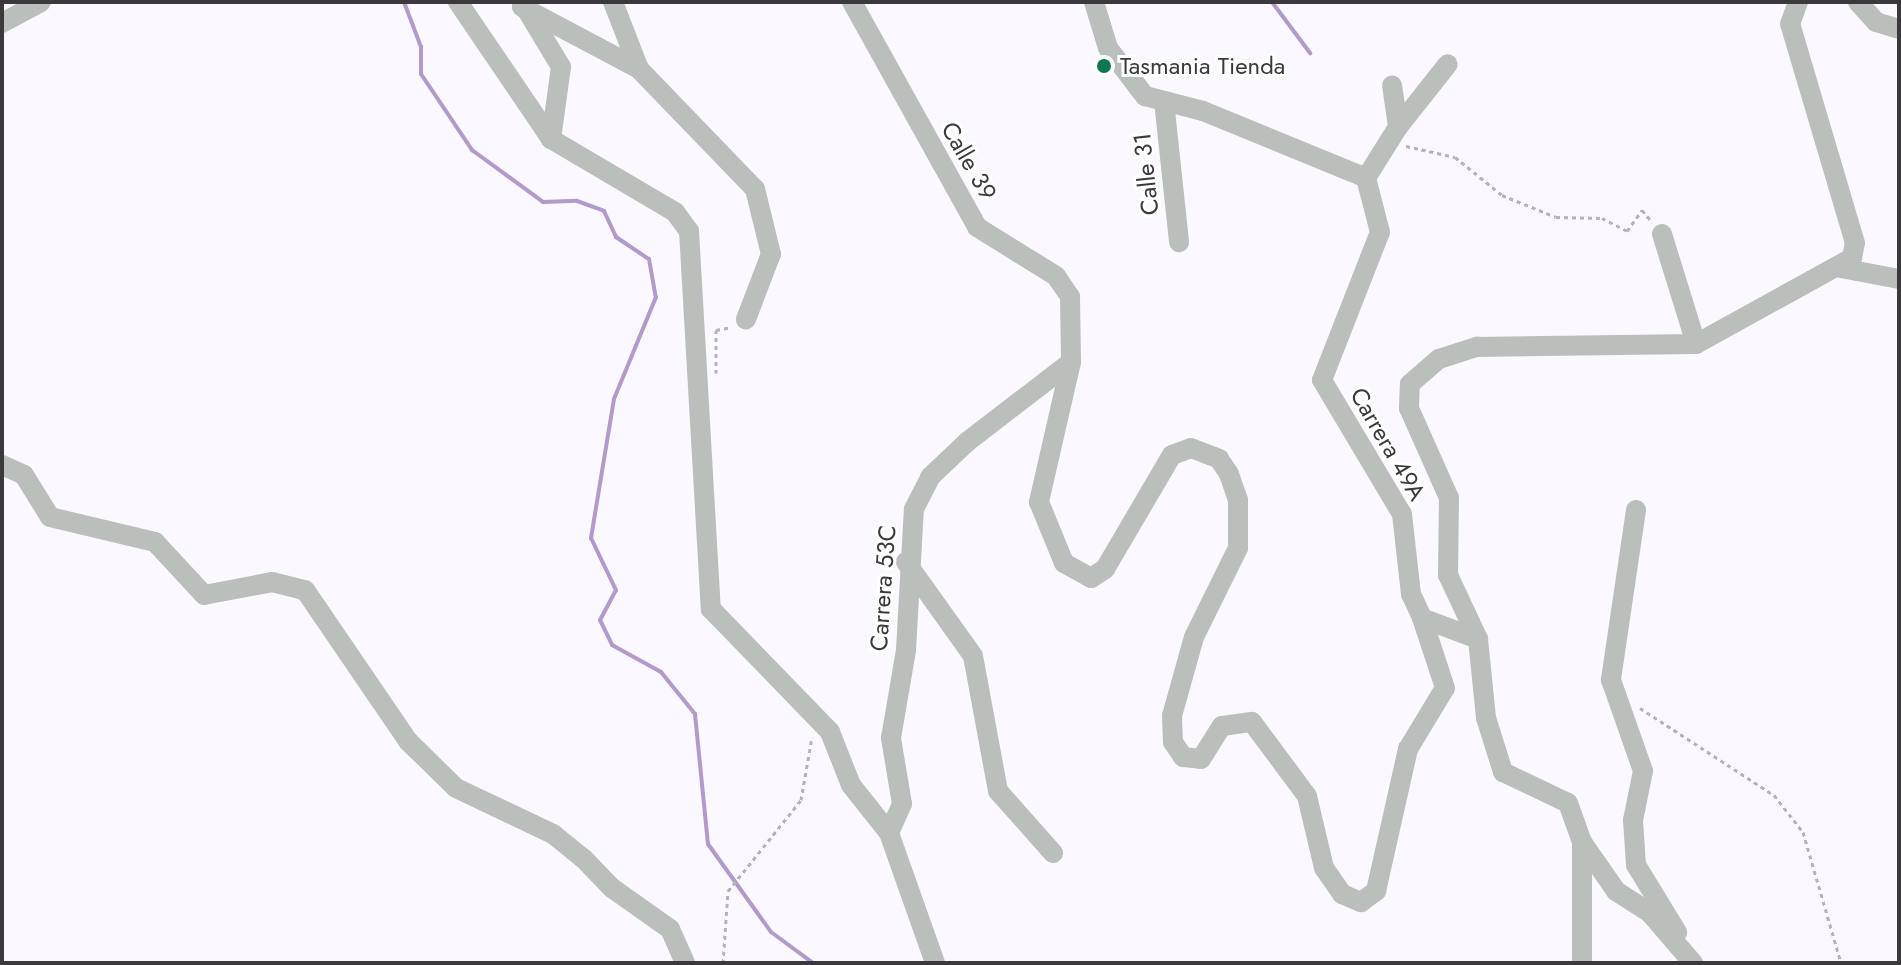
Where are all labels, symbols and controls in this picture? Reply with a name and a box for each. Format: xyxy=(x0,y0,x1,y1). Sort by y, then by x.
place label: Tasmania Tienda xyxy=(1120,52,1285,80)
marker: Tasmania Tienda xyxy=(1095,57,1113,75)
street label: Calle 39 xyxy=(935,117,1003,205)
street label: Calle 31 xyxy=(1127,131,1165,217)
street label: Carrera 49A xyxy=(1344,383,1432,505)
street label: Carrera 53C xyxy=(864,524,902,652)

